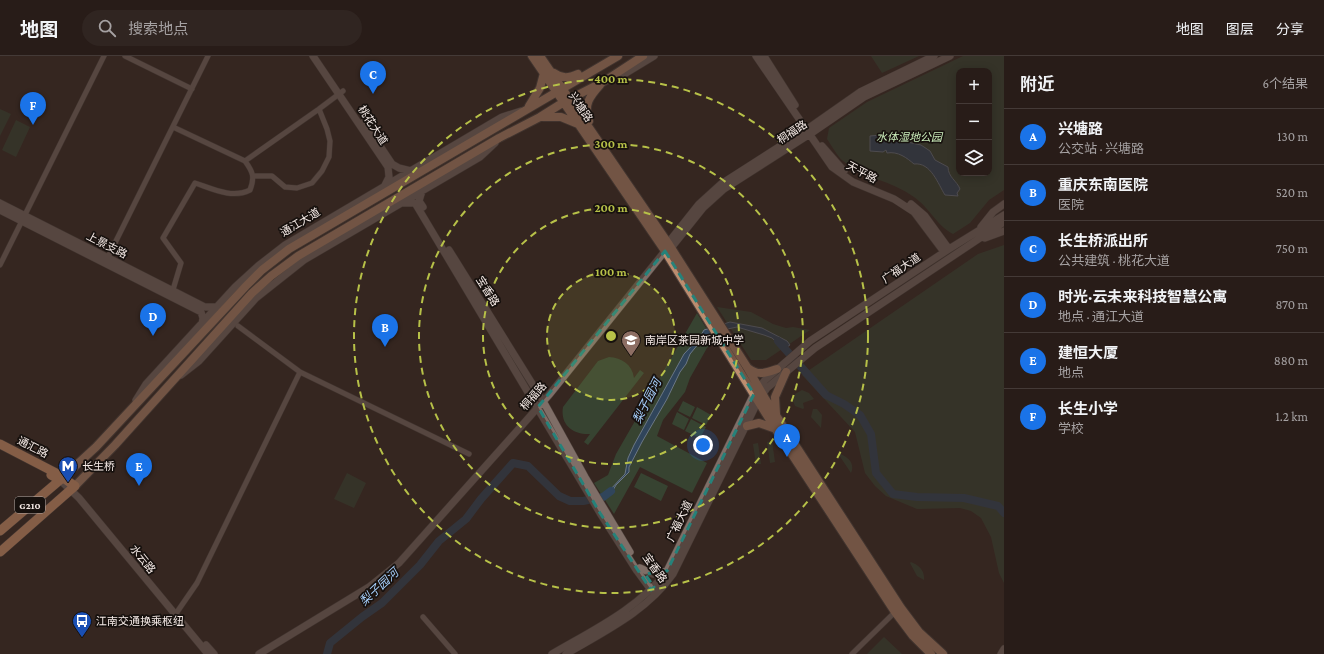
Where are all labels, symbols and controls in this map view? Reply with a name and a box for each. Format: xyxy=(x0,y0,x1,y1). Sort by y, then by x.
search box xyxy=(82,10,362,46)
icon: search xyxy=(96,17,118,39)
text: 地图 xyxy=(20,19,58,40)
text: 搜索地点 xyxy=(128,21,188,37)
text: 地图 xyxy=(1176,21,1204,37)
text: 图层 xyxy=(1226,21,1254,37)
text: 分享 xyxy=(1276,21,1304,37)
pin: C xyxy=(360,61,386,94)
map controls xyxy=(956,68,992,176)
button: + xyxy=(956,68,992,104)
text: 400 m xyxy=(594,72,629,86)
text: 附近 xyxy=(1020,75,1054,94)
text: 6个结果 xyxy=(1262,76,1308,91)
street label: 兴塘路 xyxy=(567,90,595,124)
pin: F xyxy=(20,92,46,125)
street label: 桃花大道 xyxy=(356,103,390,147)
button: − xyxy=(956,104,992,140)
street label: 桐福路 xyxy=(775,118,809,146)
text: 兴塘路 xyxy=(1058,121,1103,137)
text: A xyxy=(1029,129,1037,144)
text: 130 m xyxy=(1277,129,1308,144)
park label: 水体湿地公园 xyxy=(876,131,944,143)
text: 300 m xyxy=(595,137,628,151)
button: layers xyxy=(956,140,992,176)
text: 公交站 · 兴塘路 xyxy=(1058,141,1144,156)
street label: 天平路 xyxy=(845,159,879,185)
text: 重庆东南医院 xyxy=(1058,177,1148,193)
text: B xyxy=(1029,185,1037,200)
text: 520 m xyxy=(1276,185,1308,200)
text: 医院 xyxy=(1058,197,1084,212)
text: 200 m xyxy=(594,201,628,215)
street label: 通江大道 xyxy=(278,206,322,238)
street label: 上景支路 xyxy=(85,230,129,260)
text: 长生桥派出所 xyxy=(1058,233,1148,249)
text: C xyxy=(1029,241,1037,256)
text: 750 m xyxy=(1276,241,1308,256)
street label: 广福大道 xyxy=(879,251,923,285)
text: 公共建筑 · 桃花大道 xyxy=(1058,253,1170,268)
text: 100 m xyxy=(595,265,628,279)
street label: 宝香路 xyxy=(474,274,502,308)
text: 时光·云未来科技智慧公寓 xyxy=(1058,289,1227,305)
text: D xyxy=(1029,297,1037,312)
text: 870 m xyxy=(1276,297,1308,312)
pin: D xyxy=(140,303,166,336)
text: 地点 · 通江大道 xyxy=(1058,309,1144,324)
pin: B xyxy=(372,314,398,347)
centre of rings xyxy=(604,329,618,343)
school or university icon: 南岸区茶园新城中学 xyxy=(620,329,642,357)
place label: 南岸区茶园新城中学 xyxy=(645,334,744,346)
text: 建恒大厦 xyxy=(1058,345,1118,361)
text: E xyxy=(1029,353,1037,368)
text: 880 m xyxy=(1274,353,1308,368)
text: 地点 xyxy=(1058,365,1084,380)
water label: 梨子园河 xyxy=(630,375,665,426)
street label: 桐福路 xyxy=(518,380,548,412)
text: 长生小学 xyxy=(1058,401,1118,417)
text: F xyxy=(1030,409,1036,424)
text: 1.2 km xyxy=(1275,409,1308,424)
text: 学校 xyxy=(1058,421,1084,436)
pin: A xyxy=(774,424,800,457)
street label: 通汇路 xyxy=(16,434,50,460)
your location xyxy=(693,435,713,455)
pin: E xyxy=(126,453,152,486)
metro station icon: 长生桥 xyxy=(57,455,79,483)
place label: 长生桥 xyxy=(82,460,115,472)
road number: G210 xyxy=(15,497,45,513)
street label: 广福大道 xyxy=(664,499,694,543)
street label: 水云路 xyxy=(128,542,158,576)
street label: 宝香路 xyxy=(641,551,669,585)
water label: 梨子园河 xyxy=(357,564,403,608)
bus stop icon: 江南交通换乘枢纽 xyxy=(71,610,93,638)
place label: 江南交通换乘枢纽 xyxy=(96,615,184,627)

